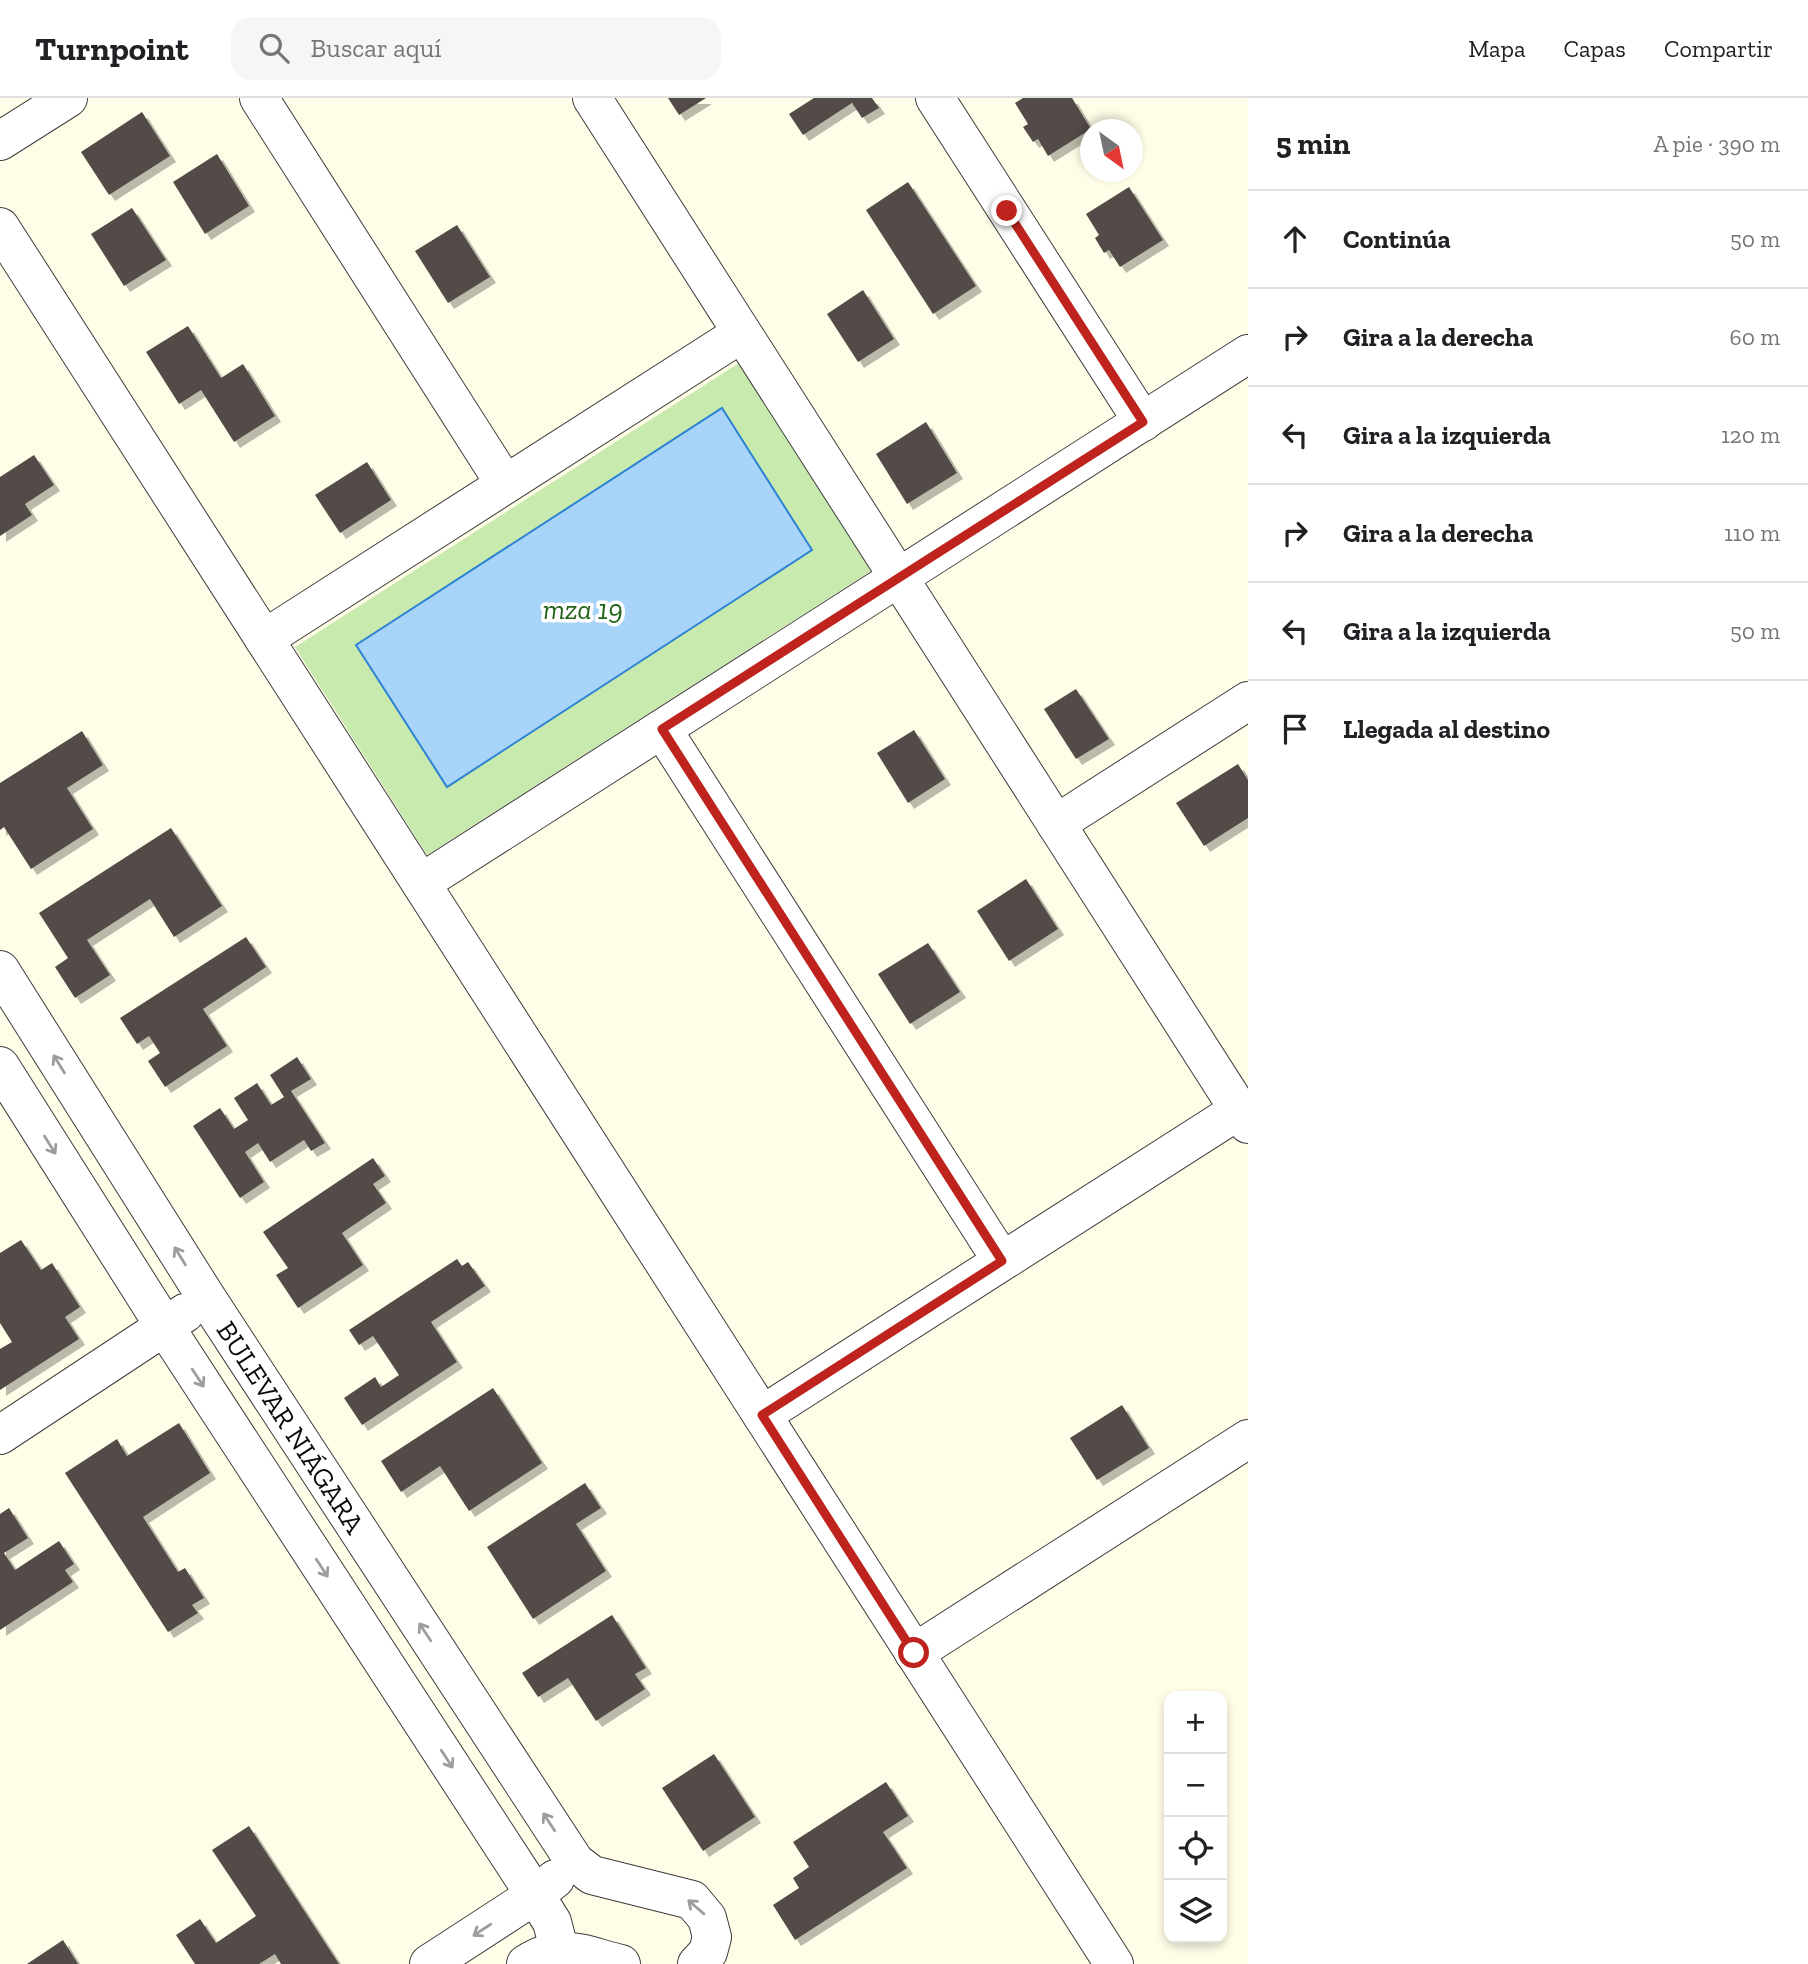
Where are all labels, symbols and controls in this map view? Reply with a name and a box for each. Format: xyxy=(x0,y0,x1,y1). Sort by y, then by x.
search box xyxy=(231,17,721,80)
text: Turnpoint xyxy=(35,29,189,68)
icon: search xyxy=(255,29,293,67)
text: Buscar aquí xyxy=(311,32,442,64)
text: Mapa xyxy=(1468,34,1525,63)
text: Capas xyxy=(1563,34,1626,63)
text: Compartir xyxy=(1664,34,1773,63)
north arrow xyxy=(1080,119,1143,182)
text: 5 min xyxy=(1276,126,1350,162)
text: A pie · 390 m xyxy=(1653,130,1780,158)
route end xyxy=(991,195,1022,226)
icon: ahead xyxy=(1276,220,1314,258)
text: Continúa xyxy=(1343,223,1451,255)
text: 50 m xyxy=(1730,225,1780,253)
icon: right xyxy=(1276,318,1314,356)
text: Gira a la derecha xyxy=(1343,321,1533,353)
text: 60 m xyxy=(1729,323,1780,351)
icon: left xyxy=(1276,416,1314,454)
text: Gira a la izquierda xyxy=(1343,419,1551,451)
text: 120 m xyxy=(1721,421,1780,449)
icon: right xyxy=(1276,514,1314,552)
text: Gira a la derecha xyxy=(1343,517,1533,549)
text: 110 m xyxy=(1724,519,1780,547)
park label: mza 19 xyxy=(543,593,623,626)
icon: left xyxy=(1276,612,1314,650)
text: Gira a la izquierda xyxy=(1343,615,1551,647)
text: 50 m xyxy=(1730,617,1780,645)
icon: arrive xyxy=(1276,710,1314,748)
text: Llegada al destino xyxy=(1343,713,1550,745)
one-way arrow xyxy=(52,1055,67,1074)
one-way arrow xyxy=(43,1134,57,1154)
one-way arrow xyxy=(173,1247,187,1267)
street label: BULEVAR NIÁGARA xyxy=(210,1315,372,1540)
one-way arrow xyxy=(192,1367,206,1387)
one-way arrow xyxy=(316,1558,330,1578)
one-way arrow xyxy=(418,1623,432,1642)
route start xyxy=(898,1637,929,1668)
map controls xyxy=(1164,1691,1227,1943)
button: + xyxy=(1164,1691,1227,1754)
one-way arrow xyxy=(439,1749,454,1768)
button: − xyxy=(1164,1754,1227,1817)
one-way arrow xyxy=(542,1813,556,1833)
button: locate xyxy=(1164,1817,1227,1880)
button: layers xyxy=(1164,1880,1227,1943)
one-way arrow xyxy=(687,1899,705,1916)
one-way arrow xyxy=(473,1923,493,1937)

